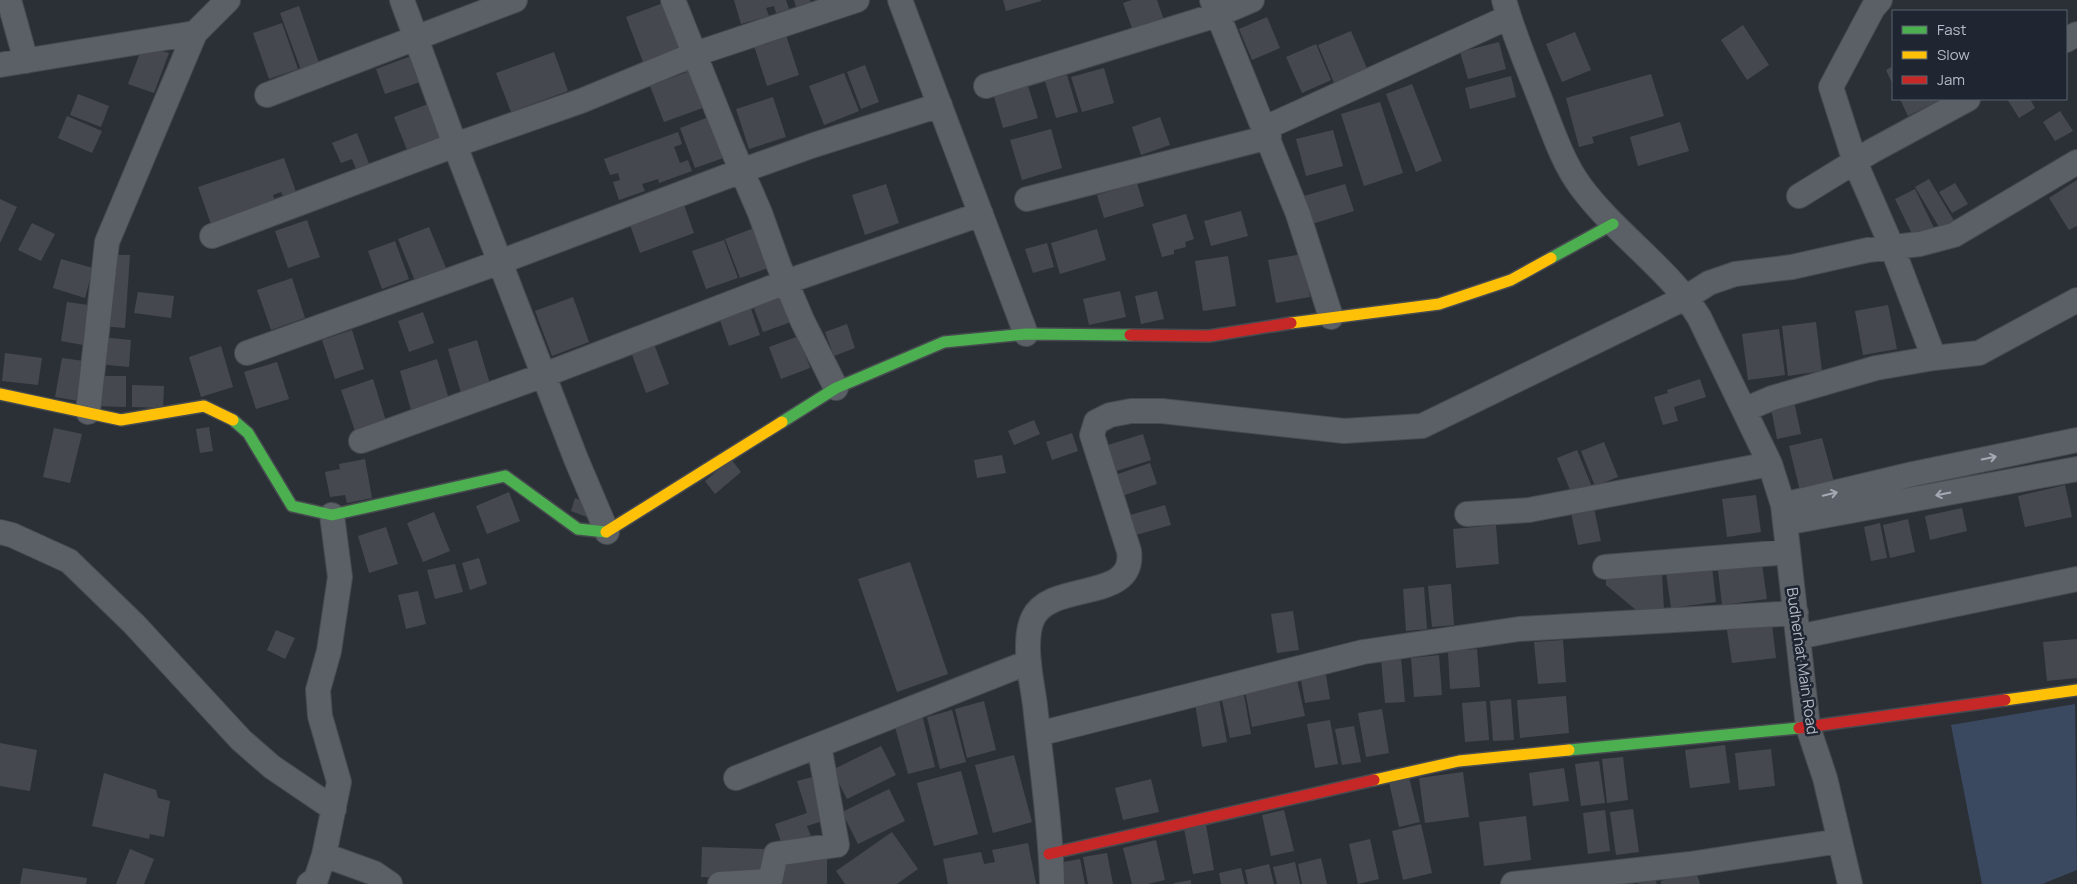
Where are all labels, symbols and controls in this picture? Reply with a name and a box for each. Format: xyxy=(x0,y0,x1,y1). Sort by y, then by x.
legend xyxy=(1892,10,2067,100)
text: Fast xyxy=(1937,19,1966,40)
text: Slow xyxy=(1937,44,1970,65)
text: Jam xyxy=(1937,69,1965,90)
one-way arrow xyxy=(1980,453,1996,463)
one-way arrow xyxy=(1822,489,1838,498)
one-way arrow xyxy=(1935,489,1951,499)
street label: Budherhat Main Road xyxy=(1782,586,1823,736)

